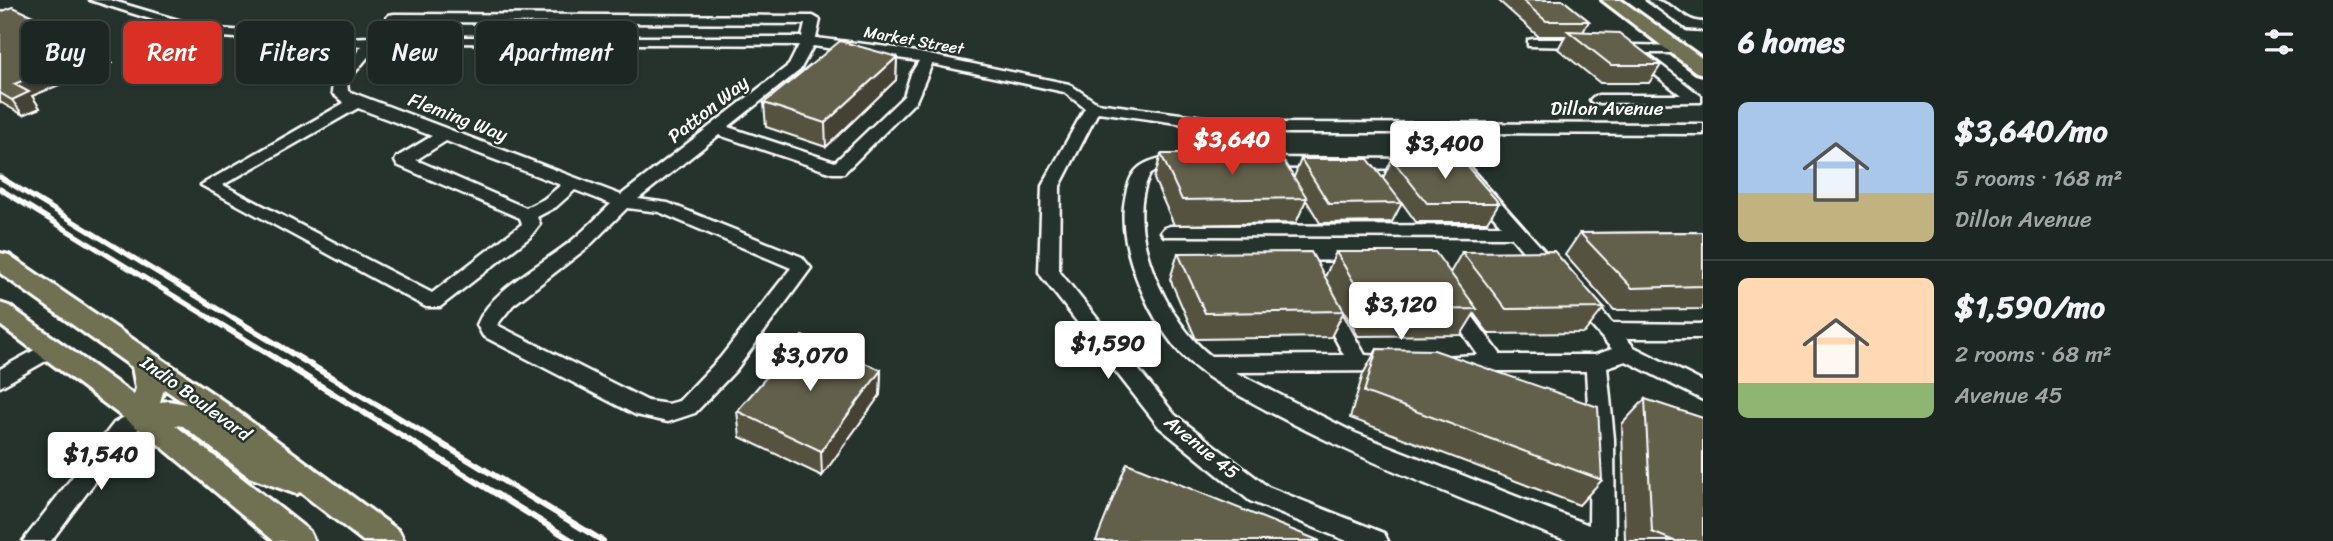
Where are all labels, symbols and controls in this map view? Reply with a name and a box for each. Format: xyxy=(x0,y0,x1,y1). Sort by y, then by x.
text: 6 homes xyxy=(1738,15,1845,69)
street label: Market Street xyxy=(862,17,967,63)
chip: Buy xyxy=(21,21,109,84)
chip: Rent xyxy=(123,21,222,84)
chip: Filters xyxy=(236,21,354,84)
chip: New xyxy=(368,21,462,84)
chip: Apartment xyxy=(476,21,637,84)
icon: filters xyxy=(2260,23,2298,61)
street label: Patton Way xyxy=(660,66,756,152)
street label: Fleming Way xyxy=(403,83,513,151)
street label: Dillon Avenue xyxy=(1551,92,1664,125)
text: $3,640/mo xyxy=(1955,104,2108,158)
pin: $3,640 xyxy=(1175,118,1289,177)
text: $3,640 xyxy=(1194,119,1270,160)
pin: $3,400 xyxy=(1388,122,1502,181)
text: $3,400 xyxy=(1406,123,1484,164)
icon: home xyxy=(1794,130,1878,214)
text: 5 rooms · 168 m² xyxy=(1955,158,2123,199)
text: Dillon Avenue xyxy=(1955,199,2092,240)
text: $1,590/mo xyxy=(1955,280,2105,334)
pin: $3,120 xyxy=(1344,282,1458,342)
text: $3,120 xyxy=(1365,284,1437,325)
icon: home xyxy=(1794,306,1878,390)
pin: $1,590 xyxy=(1051,322,1165,381)
text: $1,590 xyxy=(1071,323,1145,364)
pin: $3,070 xyxy=(753,334,867,393)
text: 2 rooms · 68 m² xyxy=(1955,334,2112,375)
text: $3,070 xyxy=(772,335,848,376)
street label: Indio Boulevard xyxy=(133,346,260,451)
text: Avenue 45 xyxy=(1955,375,2063,416)
street label: Avenue 45 xyxy=(1156,406,1247,488)
pin: $1,540 xyxy=(44,433,158,492)
text: $1,540 xyxy=(64,434,138,475)

